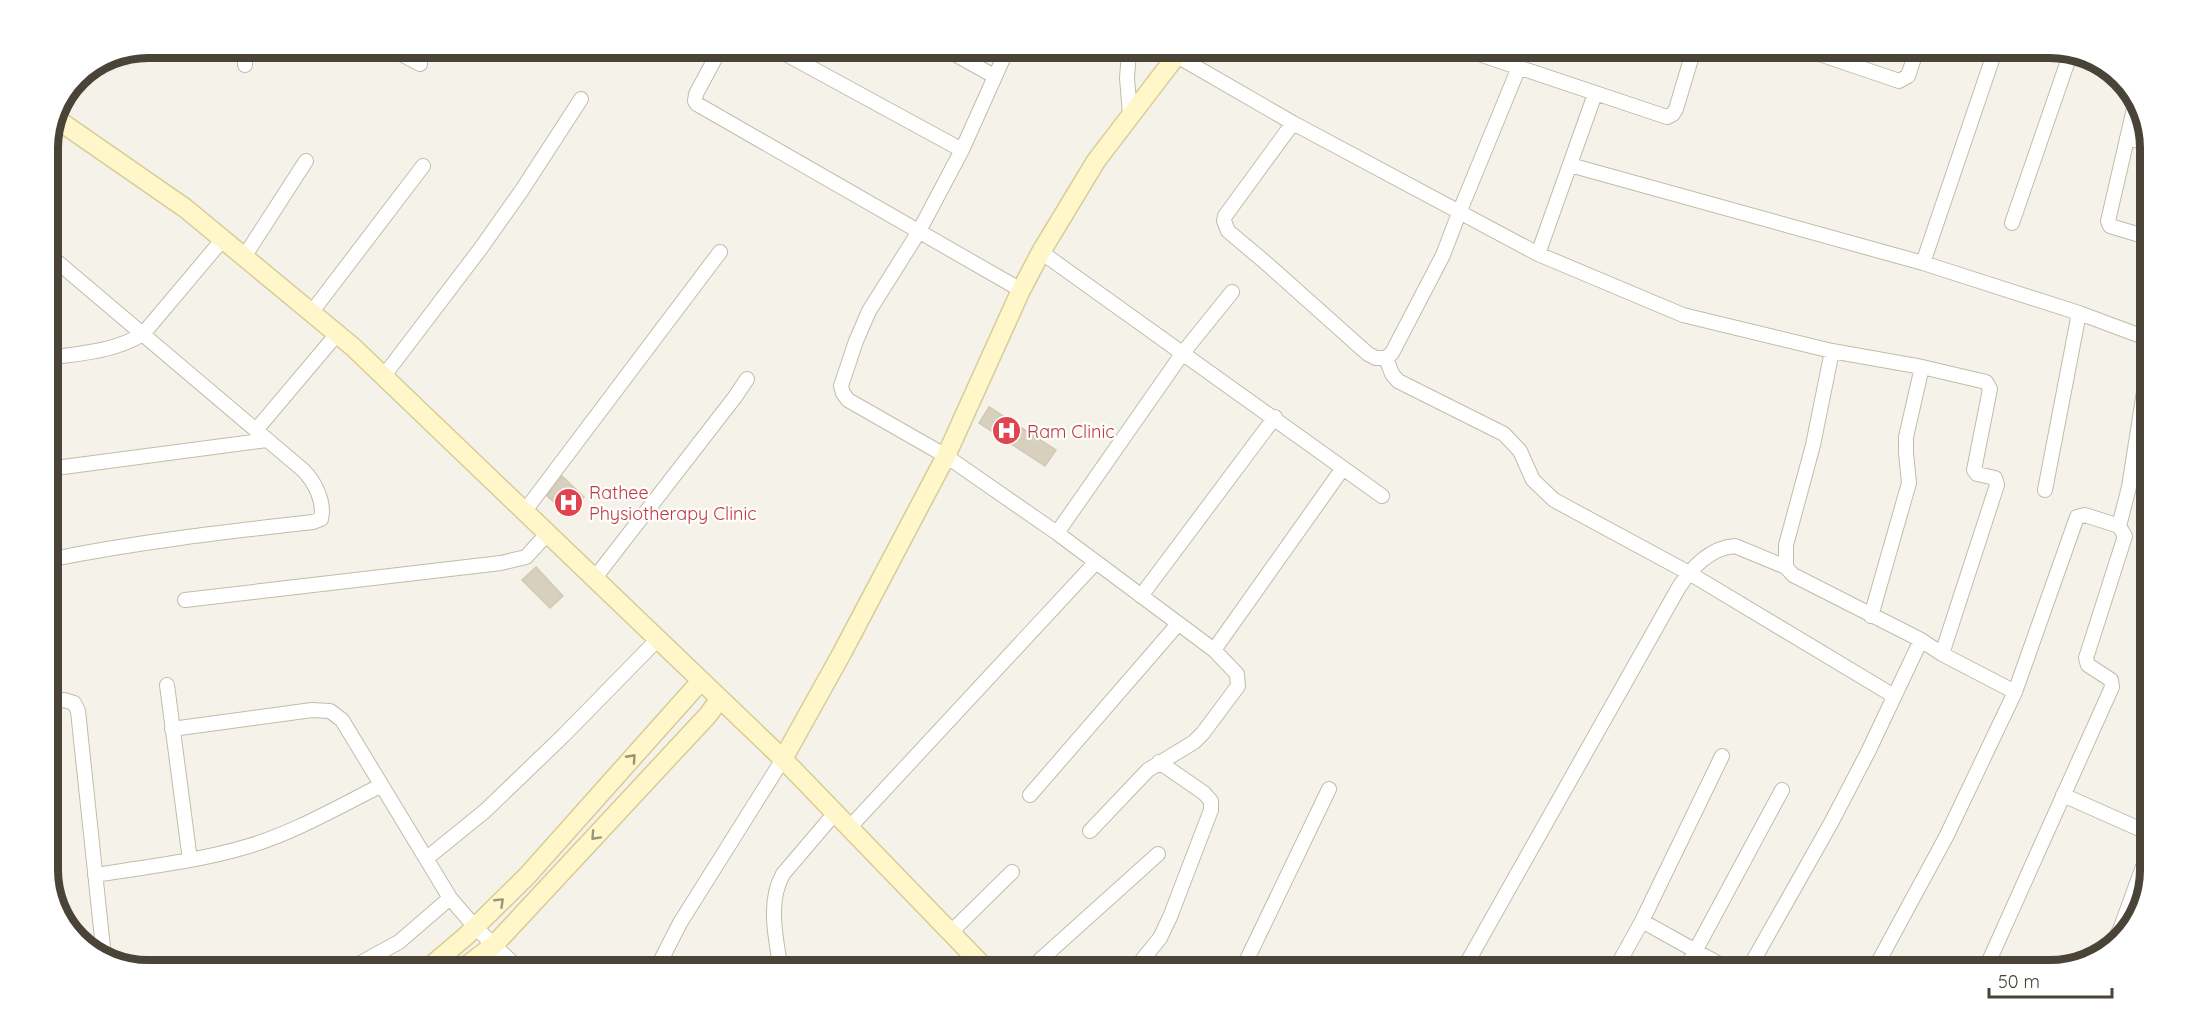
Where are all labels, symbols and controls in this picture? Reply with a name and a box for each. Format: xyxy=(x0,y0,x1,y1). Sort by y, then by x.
hospital icon: Ram Clinic xyxy=(990,415,1022,447)
place label: Ram Clinic xyxy=(1027,420,1115,443)
place label: Rathee Physiotherapy Clinic xyxy=(589,481,757,525)
hospital icon: Rathee Physiotherapy Clinic xyxy=(552,486,584,518)
one-way arrow xyxy=(625,754,636,765)
one-way arrow xyxy=(591,829,602,840)
one-way arrow xyxy=(494,898,504,909)
scale bar xyxy=(1989,961,2112,999)
text: 50 m xyxy=(1998,970,2040,993)

